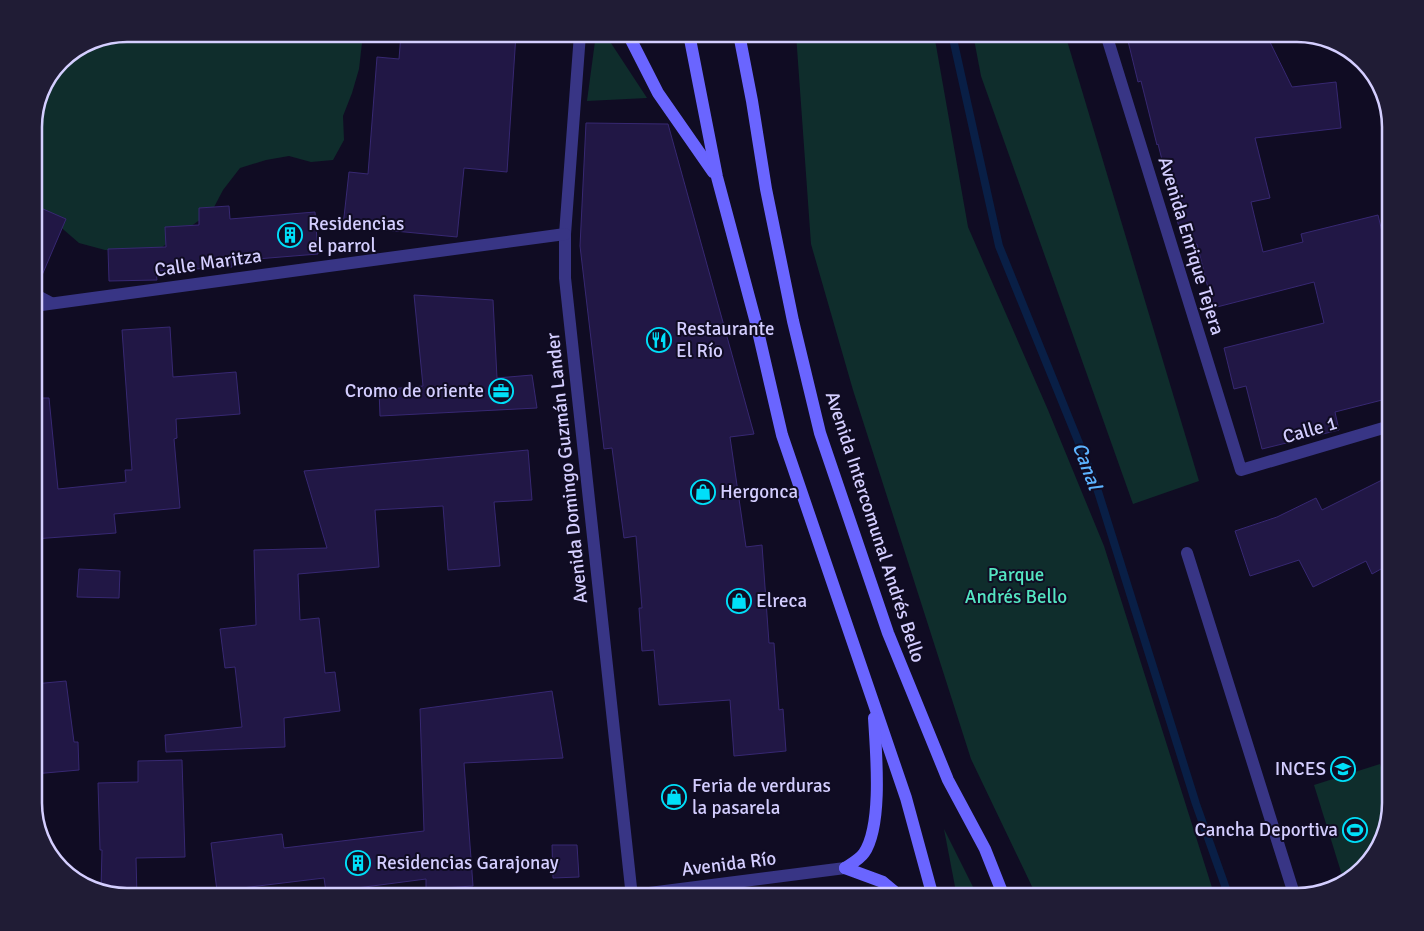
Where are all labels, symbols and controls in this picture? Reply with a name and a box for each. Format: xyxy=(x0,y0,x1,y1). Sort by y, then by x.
street label: Avenida Enrique Tejera xyxy=(1153,154,1229,338)
place label: Residencias el parrol xyxy=(308,212,404,258)
building icon: Residencias el parrol xyxy=(277,222,303,248)
street label: Calle Maritza xyxy=(153,244,263,282)
place label: Restaurante El Río xyxy=(676,317,775,363)
restaurant icon: Restaurante El Río xyxy=(646,327,672,353)
street label: Avenida Domingo Guzmán Lander xyxy=(541,331,593,605)
office icon: Cromo de oriente xyxy=(488,378,514,404)
place label: Cromo de oriente xyxy=(345,379,484,403)
street label: Avenida Intercomunal Andrés Bello xyxy=(820,388,930,666)
street label: Calle 1 xyxy=(1280,411,1340,449)
water label: Canal xyxy=(1067,439,1108,495)
shop icon: Hergonca xyxy=(690,479,716,505)
place label: Hergonca xyxy=(720,480,798,504)
park label: Parque Andrés Bello xyxy=(965,563,1067,609)
shop icon: Elreca xyxy=(726,588,752,614)
place label: Elreca xyxy=(756,589,807,613)
school or university icon: INCES xyxy=(1330,756,1356,782)
place label: INCES xyxy=(1275,757,1326,781)
place label: Feria de verduras la pasarela xyxy=(692,774,831,820)
shop icon: Feria de verduras la pasarela xyxy=(661,784,687,810)
sports icon: Cancha Deportiva xyxy=(1342,817,1368,843)
place label: Cancha Deportiva xyxy=(1194,818,1338,842)
street label: Avenida Río xyxy=(680,846,778,882)
building icon: Residencias Garajonay xyxy=(345,850,371,876)
place label: Residencias Garajonay xyxy=(376,851,559,875)

